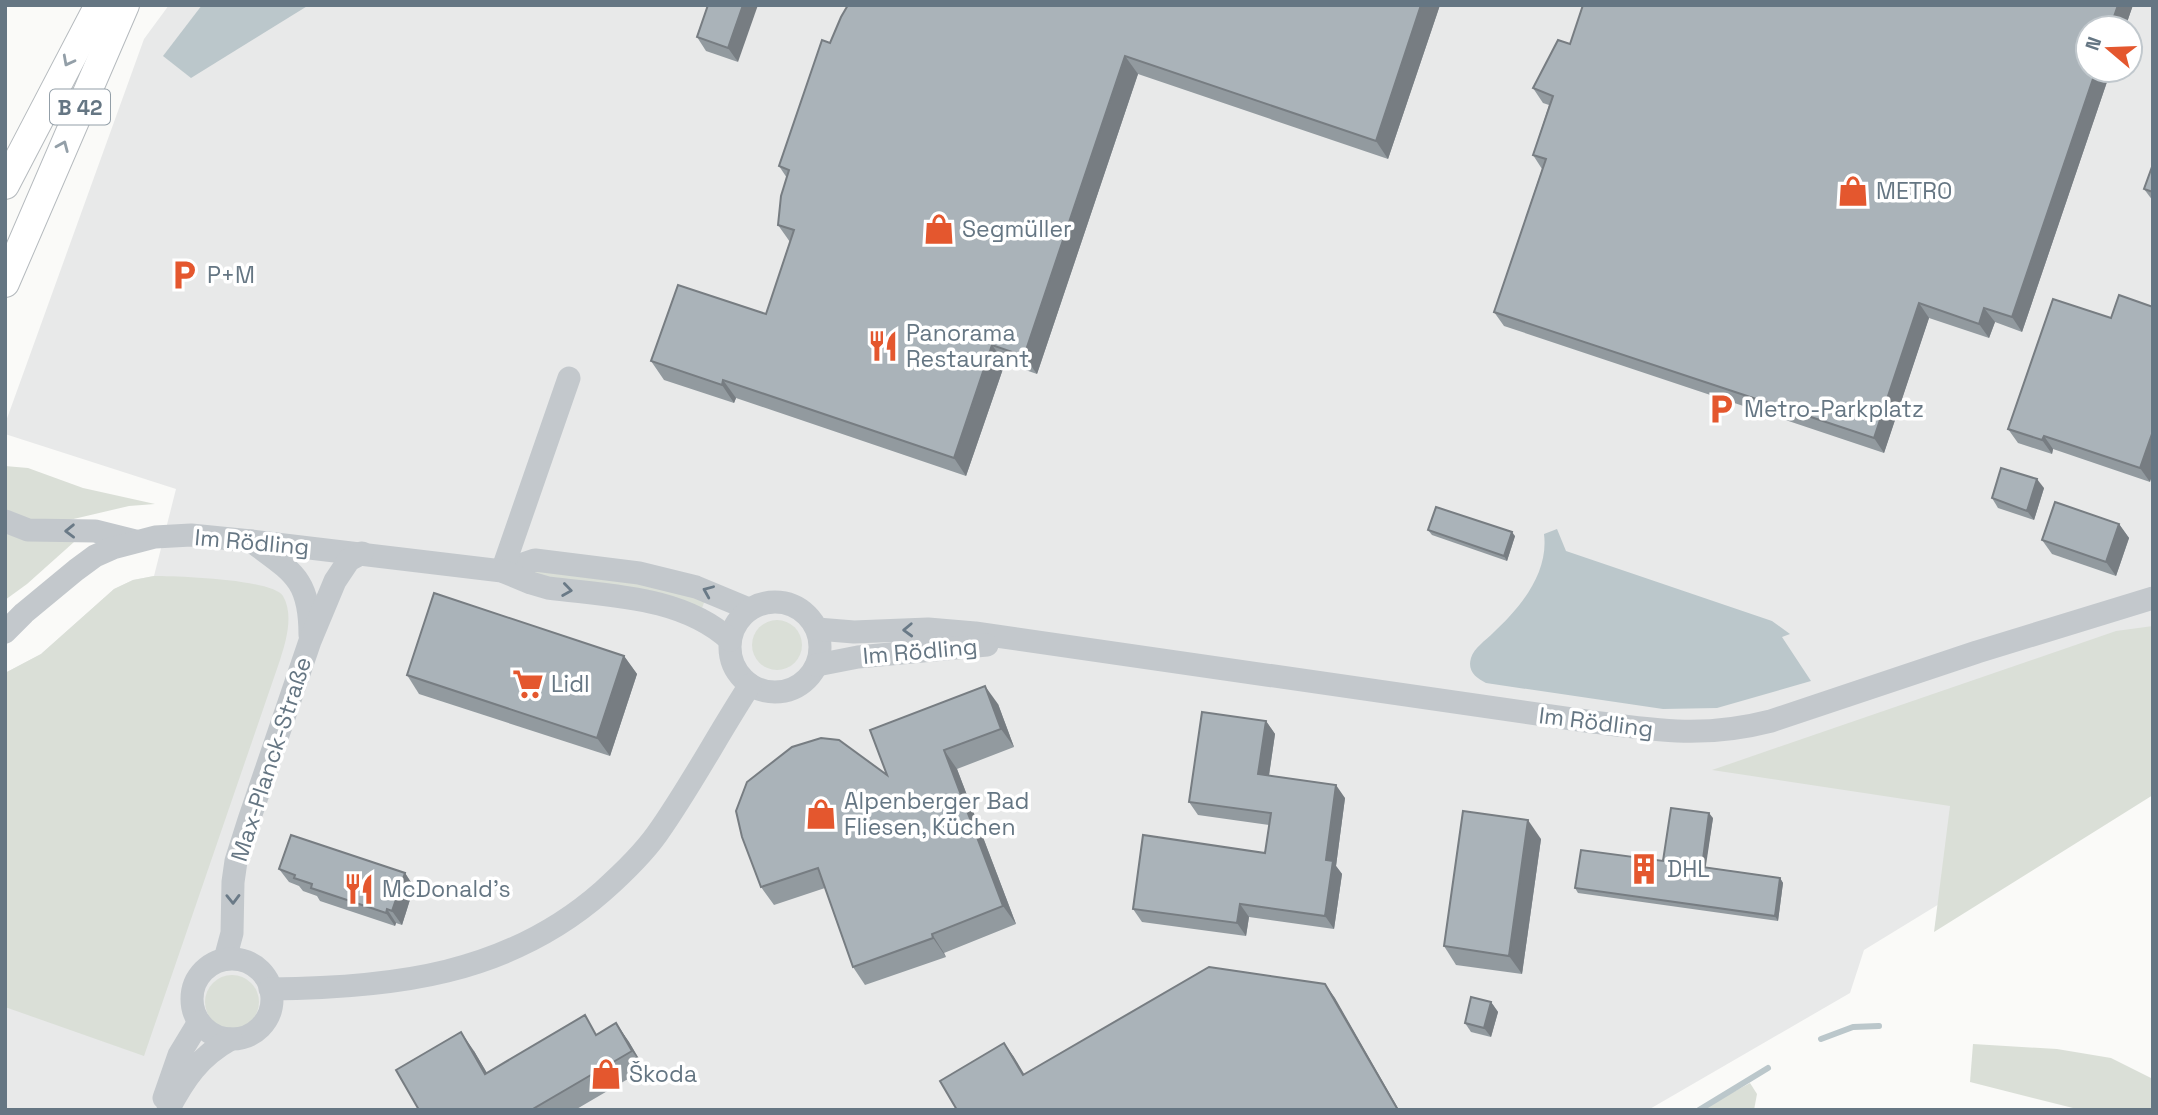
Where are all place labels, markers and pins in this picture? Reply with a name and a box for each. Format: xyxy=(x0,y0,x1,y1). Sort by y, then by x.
shop icon: METRO xyxy=(1836,174,1870,208)
place label: METRO xyxy=(1876,176,1952,206)
shop icon: Segmüller xyxy=(922,212,956,246)
place label: Segmüller xyxy=(962,214,1072,244)
parking icon: P+M xyxy=(167,258,201,292)
place label: P+M xyxy=(207,260,255,290)
place label: Panorama Restaurant xyxy=(906,318,1029,374)
restaurant icon: Panorama Restaurant xyxy=(866,329,900,363)
parking icon: Metro-Parkplatz xyxy=(1704,392,1738,426)
place label: Metro-Parkplatz xyxy=(1744,394,1924,424)
supermarket icon: Lidl xyxy=(511,667,545,701)
place label: Lidl xyxy=(551,669,590,699)
place label: Alpenberger Bad Fliesen, Küchen xyxy=(844,786,1029,842)
shop icon: Alpenberger Bad Fliesen, Küchen xyxy=(804,797,838,831)
building icon: DHL xyxy=(1627,852,1661,886)
place label: DHL xyxy=(1667,854,1710,884)
restaurant icon: McDonald's xyxy=(342,872,376,906)
place label: McDonald's xyxy=(382,874,511,904)
shop icon: Škoda xyxy=(589,1057,623,1091)
place label: Škoda xyxy=(629,1059,697,1089)

